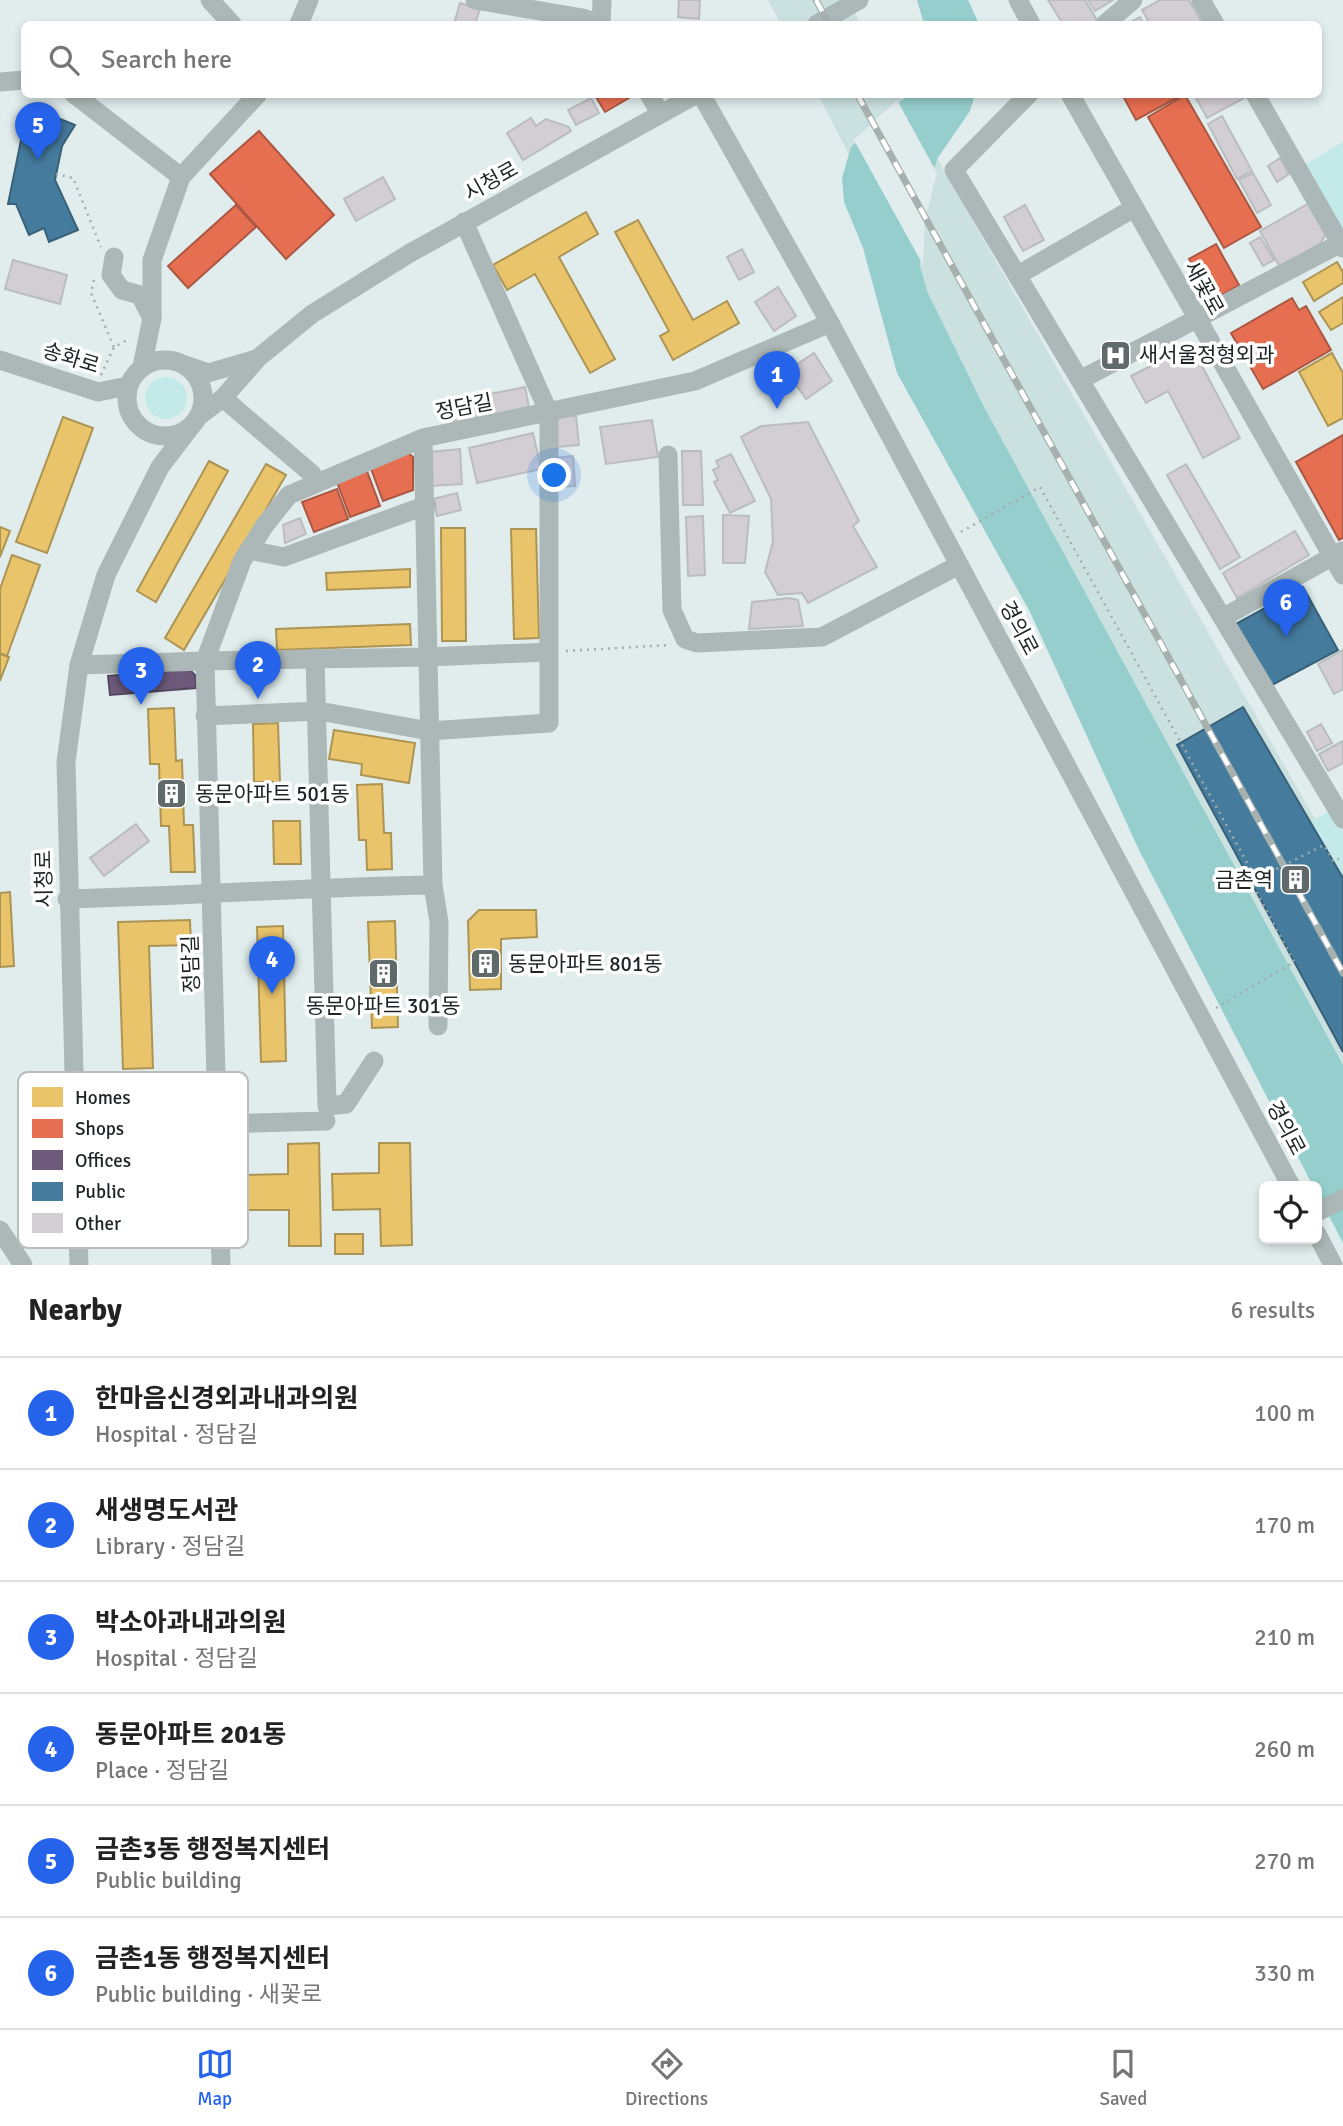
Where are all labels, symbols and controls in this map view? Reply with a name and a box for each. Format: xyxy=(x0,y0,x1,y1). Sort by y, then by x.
search box xyxy=(21,21,1322,98)
icon: search xyxy=(45,41,83,79)
text: Search here xyxy=(101,44,232,76)
pin: 5 xyxy=(15,102,61,160)
street label: 시청로 xyxy=(459,156,523,206)
street label: 새꽃로 xyxy=(1179,256,1229,320)
street label: 송화로 xyxy=(39,337,103,379)
hospital icon: 새서울정형외과 xyxy=(1099,338,1133,372)
place label: 새서울정형외과 xyxy=(1139,342,1274,368)
pin: 1 xyxy=(754,351,800,409)
street label: 정담길 xyxy=(433,389,495,425)
your location xyxy=(537,458,571,492)
pin: 6 xyxy=(1263,579,1309,637)
street label: 경의로 xyxy=(994,596,1044,660)
pin: 2 xyxy=(235,641,281,699)
pin: 3 xyxy=(118,647,164,705)
building icon: 동문아파트 501동 xyxy=(155,777,189,811)
place label: 동문아파트 501동 xyxy=(195,781,350,807)
street label: 시청로 xyxy=(30,850,58,908)
building icon: 금촌역 xyxy=(1279,863,1313,897)
place label: 금촌역 xyxy=(1215,867,1273,893)
street label: 정담길 xyxy=(177,935,205,993)
pin: 4 xyxy=(249,936,295,994)
building icon: 동문아파트 801동 xyxy=(468,947,502,981)
place label: 동문아파트 801동 xyxy=(508,951,663,977)
building icon: 동문아파트 301동 xyxy=(366,957,400,991)
place label: 동문아파트 301동 xyxy=(306,993,460,1019)
legend xyxy=(18,1072,248,1248)
text: Homes xyxy=(75,1086,131,1110)
street label: 경의로 xyxy=(1261,1096,1311,1160)
text: Shops xyxy=(75,1117,124,1141)
text: Offices xyxy=(75,1149,131,1173)
text: Public xyxy=(75,1180,126,1204)
map controls xyxy=(1259,1181,1322,1244)
button: locate xyxy=(1259,1181,1322,1244)
text: Other xyxy=(75,1212,121,1236)
text: Nearby xyxy=(28,1292,122,1329)
text: 6 results xyxy=(1231,1296,1315,1325)
text: 한마음신경외과내과의원 xyxy=(95,1383,358,1415)
text: 1 xyxy=(45,1399,57,1428)
text: 100 m xyxy=(1254,1399,1315,1428)
text: Hospital · 정담길 xyxy=(95,1420,258,1449)
text: 새생명도서관 xyxy=(95,1495,239,1527)
text: 2 xyxy=(45,1511,57,1540)
text: 170 m xyxy=(1254,1511,1315,1540)
text: Library · 정담길 xyxy=(95,1532,245,1561)
text: 박소아과내과의원 xyxy=(95,1607,286,1639)
text: 3 xyxy=(45,1623,57,1652)
text: 210 m xyxy=(1254,1623,1315,1652)
text: Hospital · 정담길 xyxy=(95,1644,258,1673)
text: 동문아파트 201동 xyxy=(95,1719,286,1751)
text: 4 xyxy=(45,1735,57,1764)
text: 260 m xyxy=(1254,1735,1315,1764)
text: Place · 정담길 xyxy=(95,1756,229,1785)
text: 금촌3동 행정복지센터 xyxy=(95,1834,330,1866)
text: 5 xyxy=(45,1847,57,1876)
text: 270 m xyxy=(1254,1847,1315,1876)
text: Public building xyxy=(95,1866,242,1895)
text: 금촌1동 행정복지센터 xyxy=(95,1943,330,1975)
text: 6 xyxy=(45,1959,57,1988)
text: 330 m xyxy=(1254,1959,1315,1988)
text: Public building · 새꽃로 xyxy=(95,1980,322,2009)
tab: Map xyxy=(196,2045,234,2111)
tab: Directions xyxy=(625,2045,708,2111)
tab: Saved xyxy=(1099,2045,1147,2111)

